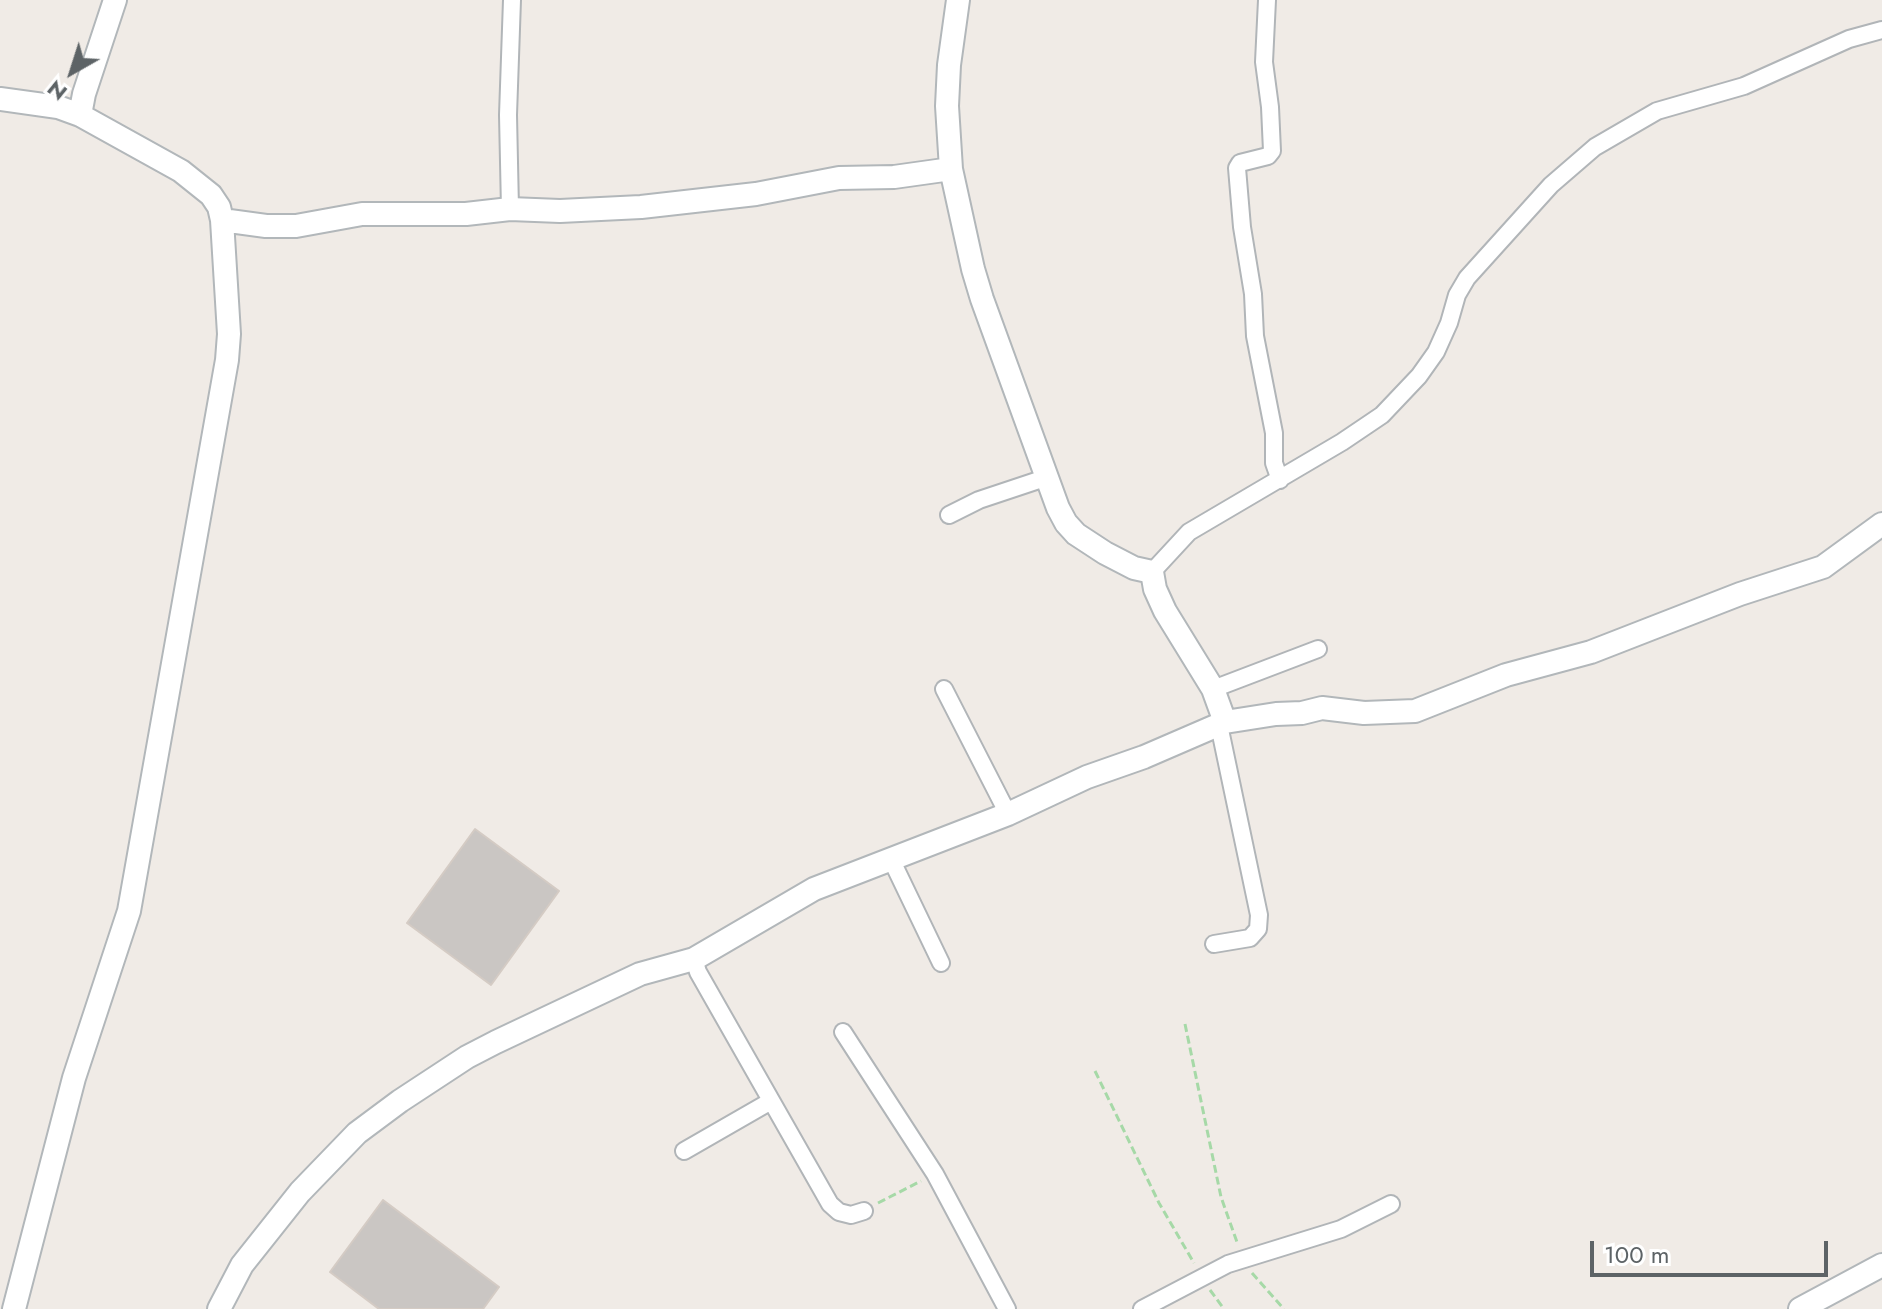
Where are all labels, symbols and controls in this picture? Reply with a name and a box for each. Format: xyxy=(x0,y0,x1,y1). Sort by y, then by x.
north arrow xyxy=(32,32,112,112)
text: N xyxy=(40,73,74,109)
scale bar xyxy=(1594,1225,1832,1275)
text: 100 m xyxy=(1604,1237,1670,1272)

